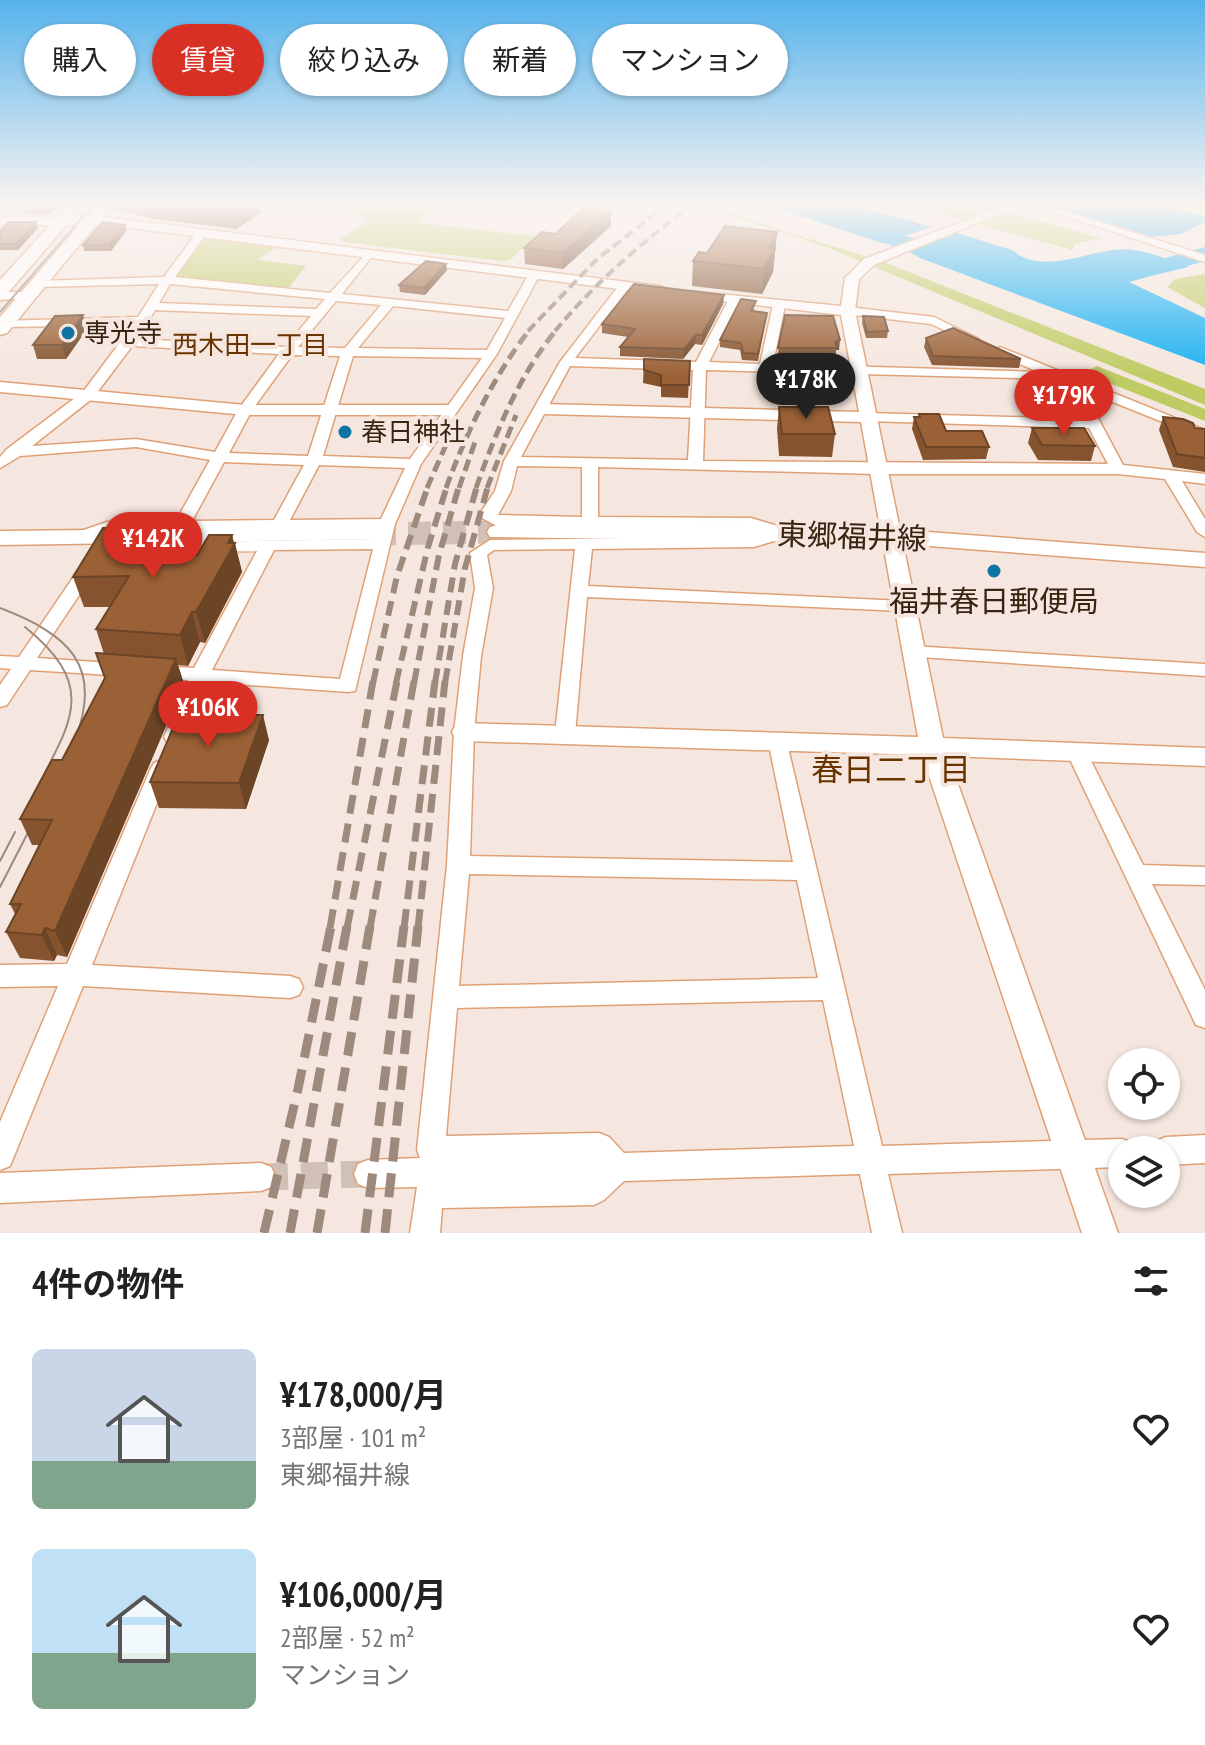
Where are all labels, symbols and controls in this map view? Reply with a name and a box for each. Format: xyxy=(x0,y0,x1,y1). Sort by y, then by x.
chip: 購入 xyxy=(24,24,136,96)
chip: 賃貸 xyxy=(152,24,264,96)
chip: 絞り込み xyxy=(280,24,448,96)
chip: 新着 xyxy=(464,24,576,96)
chip: マンション xyxy=(592,24,788,96)
place label: 専光寺 xyxy=(84,316,162,349)
marker: 専光寺 xyxy=(59,324,77,342)
district label: 西木田一丁目 xyxy=(172,328,328,361)
pin: ¥178K xyxy=(750,353,862,421)
text: ¥178K xyxy=(774,362,838,395)
pin: ¥179K xyxy=(1008,369,1120,437)
text: ¥179K xyxy=(1032,378,1096,411)
place label: 春日神社 xyxy=(361,415,465,448)
marker: 春日神社 xyxy=(336,423,354,441)
pin: ¥142K xyxy=(97,512,209,580)
street label: 東郷福井線 xyxy=(776,513,928,558)
text: ¥142K xyxy=(121,521,185,554)
marker: 福井春日郵便局 xyxy=(985,562,1003,580)
place label: 福井春日郵便局 xyxy=(889,581,1099,620)
pin: ¥106K xyxy=(152,681,264,749)
text: ¥106K xyxy=(176,690,240,723)
district label: 春日二丁目 xyxy=(811,748,971,790)
map controls xyxy=(1108,1048,1180,1208)
button: locate xyxy=(1108,1048,1180,1120)
button: layers xyxy=(1108,1136,1180,1208)
icon: filters xyxy=(1129,1259,1173,1303)
text: 4件の物件 xyxy=(32,1261,184,1305)
text: ¥178,000/月 xyxy=(280,1372,447,1416)
icon: home xyxy=(96,1381,192,1477)
icon: heart xyxy=(1129,1407,1173,1451)
text: 3部屋 · 101 m² xyxy=(280,1421,426,1454)
text: 東郷福井線 xyxy=(280,1458,410,1491)
text: ¥106,000/月 xyxy=(280,1572,447,1616)
icon: home xyxy=(96,1581,192,1677)
icon: heart xyxy=(1129,1607,1173,1651)
text: 2部屋 · 52 m² xyxy=(280,1621,415,1654)
text: マンション xyxy=(280,1658,410,1691)

